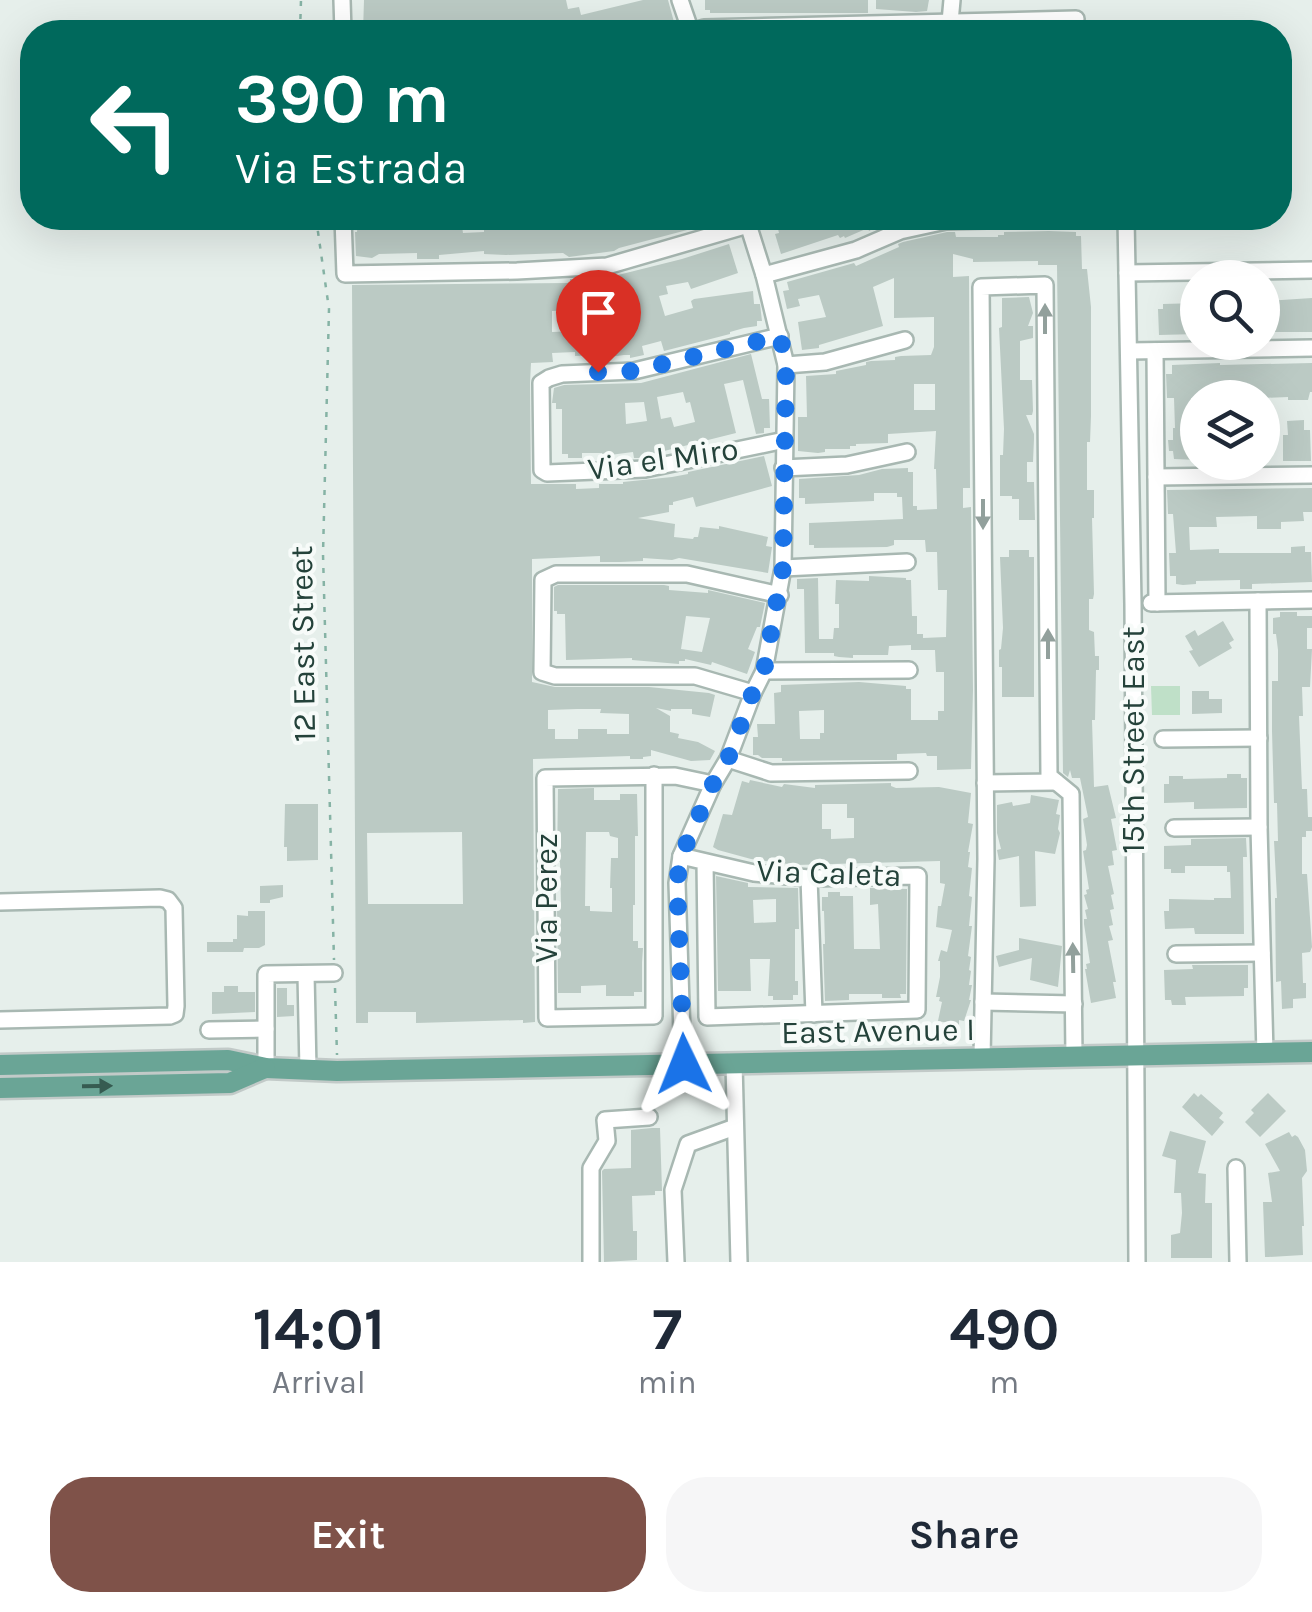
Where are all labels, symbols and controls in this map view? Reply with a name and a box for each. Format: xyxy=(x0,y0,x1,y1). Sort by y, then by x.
text: 390 m xyxy=(235,58,450,140)
icon: left xyxy=(70,60,200,190)
text: Via Estrada xyxy=(235,142,468,194)
map controls xyxy=(1180,260,1280,480)
button: search xyxy=(1180,260,1280,360)
pin xyxy=(556,270,641,373)
icon: arrive xyxy=(571,285,626,340)
one-way arrow xyxy=(1037,302,1053,334)
button: layers xyxy=(1180,380,1280,480)
street label: Via el Miro xyxy=(585,430,741,488)
one-way arrow xyxy=(975,498,991,530)
street label: 12 East Street xyxy=(283,545,323,743)
street label: 15th Street East xyxy=(1115,626,1152,854)
one-way arrow xyxy=(1040,627,1056,659)
street label: Via Perez xyxy=(528,833,565,963)
street label: Via Caleta xyxy=(756,852,902,894)
one-way arrow xyxy=(1065,942,1081,974)
street label: East Avenue I xyxy=(781,1011,975,1051)
position arrow xyxy=(632,1012,736,1116)
one-way arrow xyxy=(82,1078,114,1094)
text: 14:01 xyxy=(253,1294,385,1364)
text: 7 xyxy=(652,1294,682,1364)
text: 490 xyxy=(949,1294,1059,1364)
text: Arrival xyxy=(272,1364,366,1401)
text: min xyxy=(638,1364,697,1401)
text: m xyxy=(989,1364,1019,1401)
button: Exit xyxy=(50,1477,646,1592)
button: Share xyxy=(666,1477,1262,1592)

